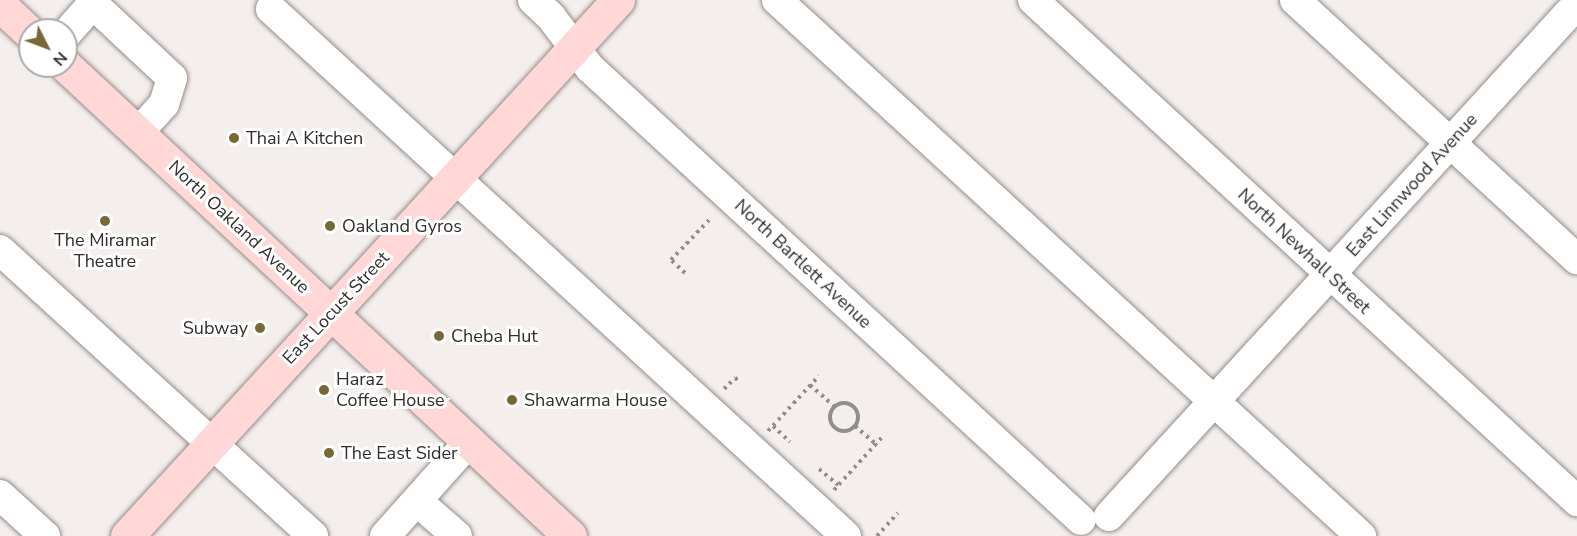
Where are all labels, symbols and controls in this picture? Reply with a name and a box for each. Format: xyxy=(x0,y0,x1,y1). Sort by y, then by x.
north arrow xyxy=(18,18,78,78)
text: N xyxy=(48,47,72,71)
street label: East Linnwood Avenue xyxy=(1342,109,1482,261)
place label: Thai A Kitchen xyxy=(246,127,363,149)
marker: Thai A Kitchen xyxy=(227,131,241,145)
street label: North Oakland Avenue xyxy=(164,156,314,298)
street label: North Newhall Street xyxy=(1233,184,1375,318)
street label: North Bartlett Avenue xyxy=(730,195,876,333)
marker: The Miramar Theatre xyxy=(98,214,112,228)
place label: Oakland Gyros xyxy=(342,215,462,237)
marker: Oakland Gyros xyxy=(323,219,337,233)
place label: The Miramar Theatre xyxy=(54,230,156,272)
street label: East Locust Street xyxy=(278,247,394,369)
place label: Subway xyxy=(183,317,248,339)
marker: Subway xyxy=(253,321,267,335)
place label: Cheba Hut xyxy=(451,325,538,347)
marker: Cheba Hut xyxy=(432,329,446,343)
place label: Haraz Coffee House xyxy=(336,369,445,412)
marker: Haraz Coffee House xyxy=(317,383,331,397)
place label: Shawarma House xyxy=(524,389,667,411)
marker: Shawarma House xyxy=(505,393,519,407)
place label: The East Sider xyxy=(341,442,457,464)
marker: The East Sider xyxy=(322,446,336,460)

